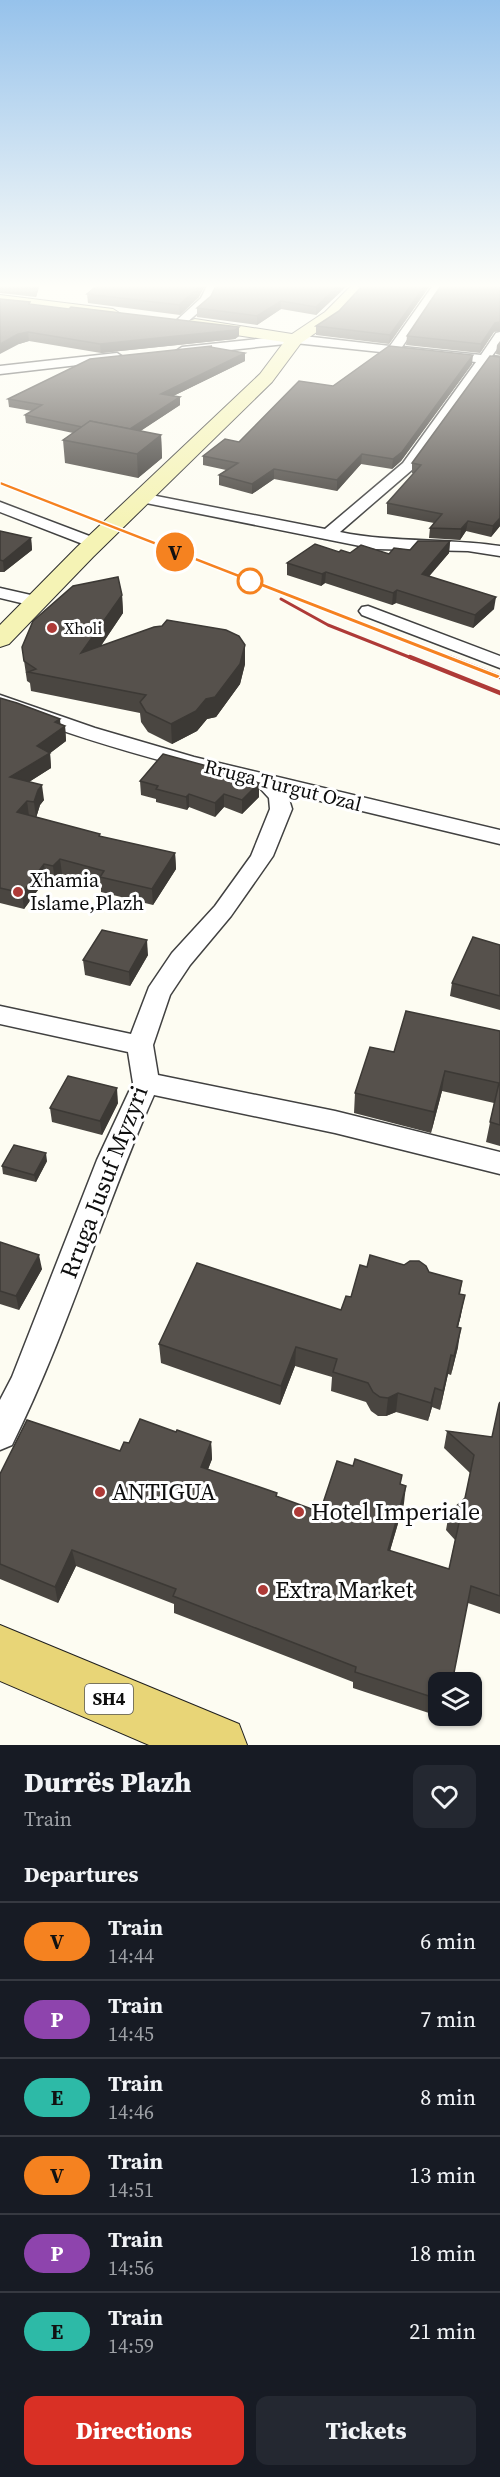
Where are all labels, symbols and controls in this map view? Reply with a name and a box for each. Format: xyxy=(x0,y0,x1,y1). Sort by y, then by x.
line badge: V xyxy=(156,532,195,572)
text: V xyxy=(168,538,182,567)
unlabelled marker xyxy=(237,568,263,594)
place label: Xholi xyxy=(64,617,102,639)
marker: Xholi xyxy=(45,621,59,635)
street label: Rruga Turgut Ozal xyxy=(201,752,365,818)
place label: Xhamia Islame,Plazh xyxy=(30,866,144,917)
marker: Xhamia Islame,Plazh xyxy=(11,885,25,899)
street label: Rruga Jusuf Myzyri xyxy=(52,1081,155,1283)
place label: ANTIGUA xyxy=(112,1475,216,1508)
marker: ANTIGUA xyxy=(93,1485,107,1499)
place label: Hotel Imperiale xyxy=(311,1495,480,1528)
marker: Hotel Imperiale xyxy=(292,1505,306,1519)
place label: Extra Market xyxy=(275,1573,414,1606)
marker: Extra Market xyxy=(256,1583,270,1597)
map controls xyxy=(428,1672,482,1726)
button: layers xyxy=(428,1672,482,1726)
road number: SH4 xyxy=(85,1684,133,1714)
text: Durrës Plazh xyxy=(24,1763,191,1801)
button: heart xyxy=(413,1765,476,1828)
text: Train xyxy=(24,1805,72,1833)
text: Departures xyxy=(24,1859,138,1889)
text: Train xyxy=(108,1912,163,1942)
text: 6 min xyxy=(420,1926,476,1956)
text: V xyxy=(50,1927,64,1956)
text: 14:44 xyxy=(108,1942,154,1970)
text: Train xyxy=(108,1990,163,2020)
text: 7 min xyxy=(420,2004,476,2034)
text: P xyxy=(51,2005,63,2034)
text: 14:45 xyxy=(108,2020,154,2048)
text: Train xyxy=(108,2068,163,2098)
text: 8 min xyxy=(420,2082,476,2112)
text: E xyxy=(51,2083,63,2112)
text: 14:46 xyxy=(108,2098,154,2126)
text: Train xyxy=(108,2146,163,2176)
text: 13 min xyxy=(409,2160,476,2190)
text: V xyxy=(50,2161,64,2190)
text: 14:51 xyxy=(108,2176,154,2204)
text: Train xyxy=(108,2224,163,2254)
text: 18 min xyxy=(409,2238,476,2268)
text: P xyxy=(51,2239,63,2268)
text: 14:56 xyxy=(108,2254,154,2282)
text: Train xyxy=(108,2302,163,2332)
text: 21 min xyxy=(409,2316,476,2346)
text: E xyxy=(51,2317,63,2346)
text: 14:59 xyxy=(108,2332,154,2360)
button: Directions xyxy=(24,2396,244,2465)
button: Tickets xyxy=(256,2396,476,2465)

